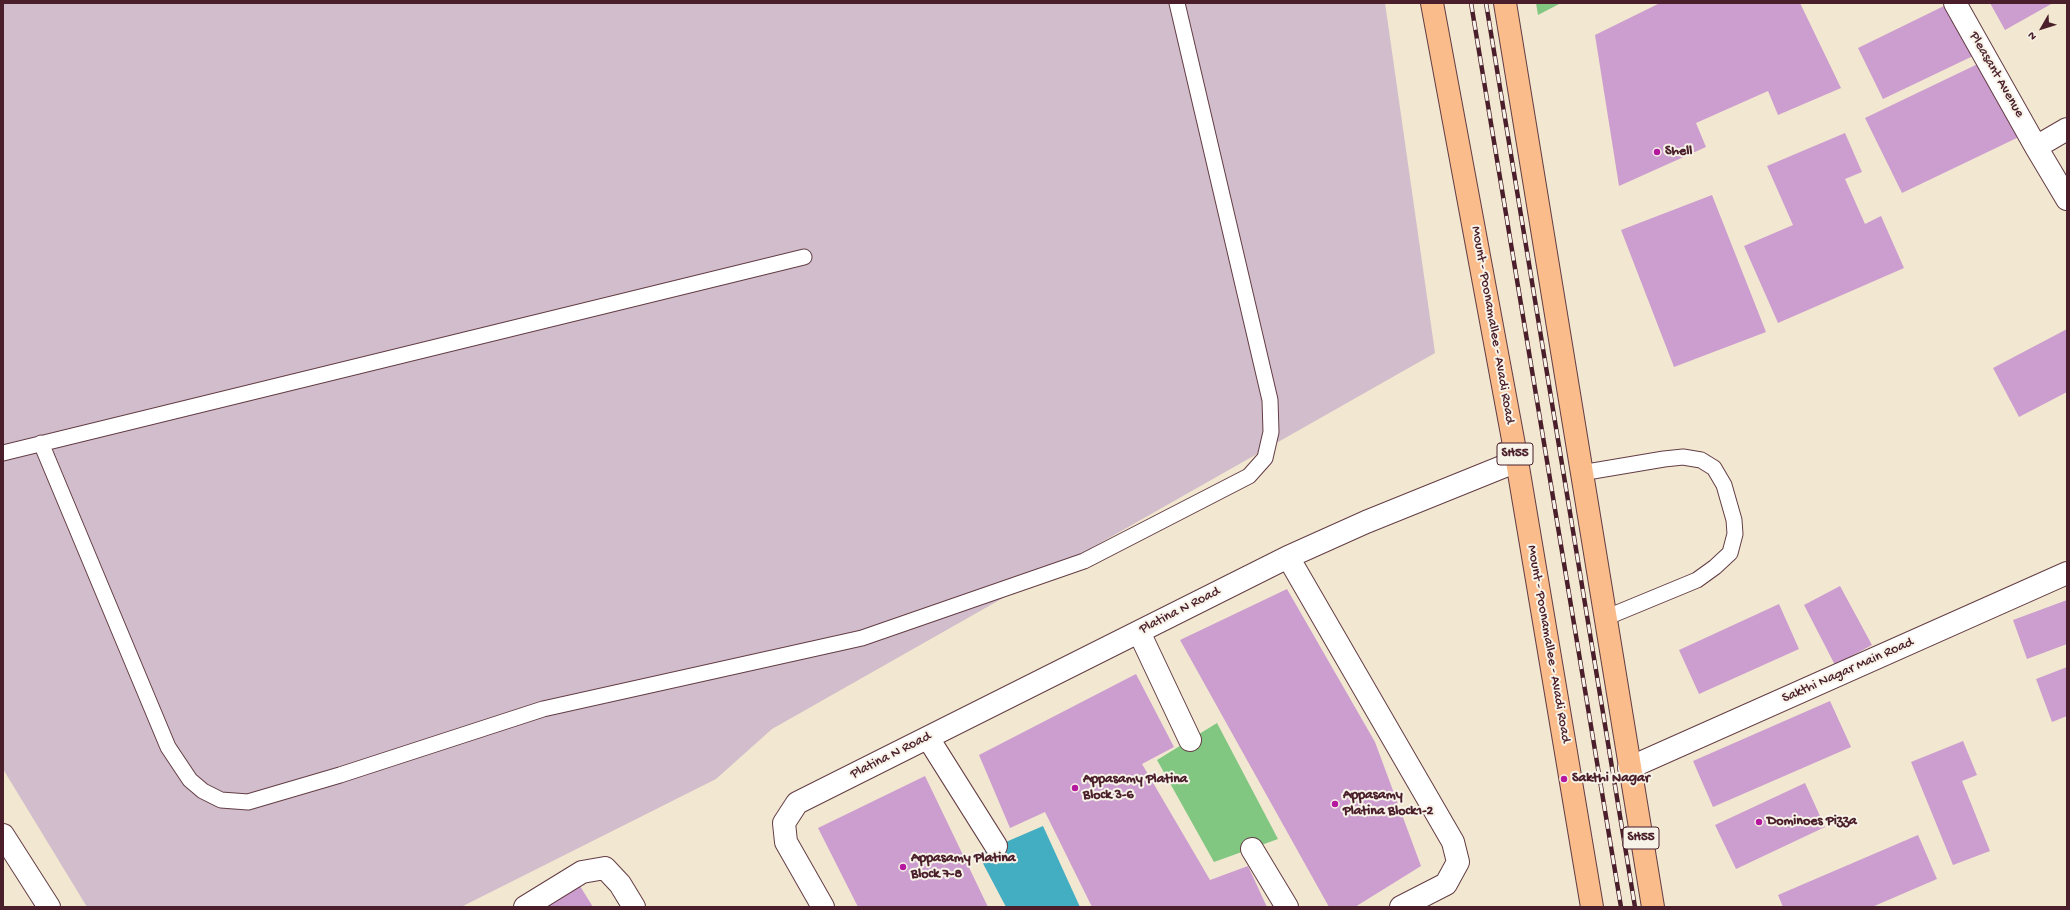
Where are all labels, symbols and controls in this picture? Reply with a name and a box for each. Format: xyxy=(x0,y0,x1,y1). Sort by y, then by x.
north arrow xyxy=(2022,8,2062,48)
street label: Pleasant Avenue xyxy=(1965,29,2027,121)
text: N xyxy=(2026,29,2040,42)
place label: Shell xyxy=(1665,144,1692,160)
marker: Shell xyxy=(1652,147,1662,157)
street label: Mount - Poonamallee - Avadi Road xyxy=(1466,225,1518,425)
road number: SH55 xyxy=(1497,443,1533,465)
street label: Mount - Poonamallee - Avadi Road xyxy=(1522,544,1574,744)
street label: Platina N Road xyxy=(1137,584,1223,638)
street label: Sakthi Nagar Main Road xyxy=(1780,634,1916,708)
street label: Platina N Road xyxy=(848,729,934,783)
place label: Sakthi Nagar xyxy=(1572,771,1650,787)
place label: Appasamy Platina Block 3-6 xyxy=(1083,772,1188,804)
marker: Sakthi Nagar xyxy=(1559,774,1569,784)
marker: Appasamy Platina Block 3-6 xyxy=(1070,783,1080,793)
place label: Appasamy Platina Block1-2 xyxy=(1343,788,1433,820)
marker: Appasamy Platina Block1-2 xyxy=(1330,799,1340,809)
place label: Dominoes Pizza xyxy=(1767,814,1857,830)
marker: Dominoes Pizza xyxy=(1754,817,1764,827)
road number: SH55 xyxy=(1623,827,1659,849)
place label: Appasamy Platina Block 7-8 xyxy=(911,851,1016,884)
marker: Appasamy Platina Block 7-8 xyxy=(898,862,908,872)

